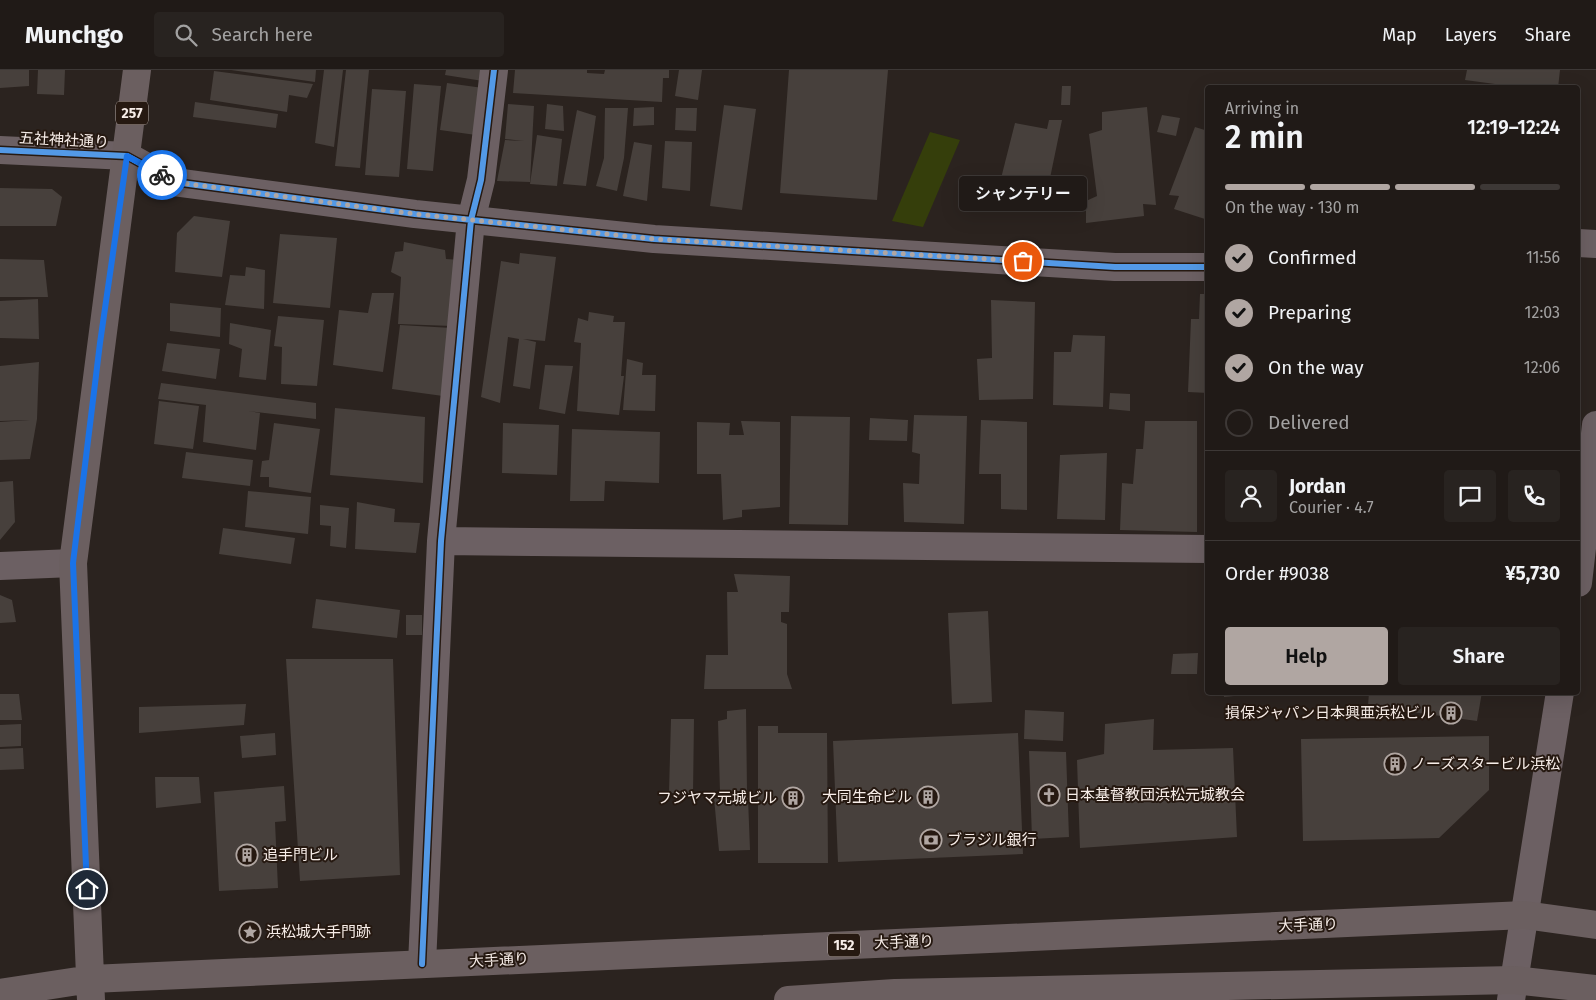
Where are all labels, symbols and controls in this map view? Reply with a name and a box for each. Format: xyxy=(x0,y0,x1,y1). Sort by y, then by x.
search box xyxy=(154,12,504,57)
text: Munchgo xyxy=(25,21,124,49)
icon: search xyxy=(172,21,200,49)
text: Search here xyxy=(212,23,313,46)
text: Map xyxy=(1382,24,1417,46)
text: Layers xyxy=(1445,24,1497,46)
text: Share xyxy=(1525,24,1571,46)
text: Arriving in xyxy=(1225,99,1299,118)
road number: 257 xyxy=(116,102,148,124)
text: 12:19–12:24 xyxy=(1467,116,1560,139)
text: 2 min xyxy=(1225,118,1304,156)
street label: 五社神社通り xyxy=(19,129,109,151)
courier xyxy=(137,150,187,200)
icon: bike xyxy=(148,161,176,189)
callout: シャンテリー xyxy=(959,176,1087,211)
text: シャンテリー xyxy=(975,184,1071,203)
text: On the way · 130 m xyxy=(1225,198,1360,217)
pin xyxy=(1002,240,1044,282)
icon: check xyxy=(1225,244,1253,272)
text: Confirmed xyxy=(1268,246,1357,269)
icon: bag xyxy=(1009,247,1037,275)
text: 11:56 xyxy=(1526,248,1560,267)
icon: check xyxy=(1225,299,1253,327)
text: Preparing xyxy=(1268,301,1351,324)
text: 12:03 xyxy=(1525,303,1560,322)
icon: check xyxy=(1225,354,1253,382)
text: On the way xyxy=(1268,356,1364,379)
text: 12:06 xyxy=(1524,358,1560,377)
text: Delivered xyxy=(1268,411,1350,434)
button: person xyxy=(1225,470,1277,522)
button: chat xyxy=(1444,470,1496,522)
button: phone xyxy=(1508,470,1560,522)
text: Jordan xyxy=(1289,475,1346,498)
text: Courier · 4.7 xyxy=(1289,498,1374,517)
text: Order #9038 xyxy=(1225,562,1329,585)
text: ¥5,730 xyxy=(1505,562,1560,585)
button: Help xyxy=(1225,627,1388,685)
button: Share xyxy=(1398,627,1560,685)
building icon: 損保ジャパン日本興亜浜松ビル xyxy=(1439,701,1463,725)
place label: 損保ジャパン日本興亜浜松ビル xyxy=(1225,704,1435,722)
building icon: ノーズスタービル浜松 xyxy=(1383,752,1407,776)
place label: ノーズスタービル浜松 xyxy=(1411,755,1560,773)
church icon: 日本基督教団浜松元城教会 xyxy=(1037,783,1061,807)
building icon: 大同生命ビル xyxy=(916,785,940,809)
building icon: フジヤマ元城ビル xyxy=(781,786,805,810)
place label: 日本基督教団浜松元城教会 xyxy=(1065,786,1245,804)
place label: 大同生命ビル xyxy=(822,788,912,806)
place label: フジヤマ元城ビル xyxy=(657,789,777,807)
bank icon: ブラジル銀行 xyxy=(919,828,943,852)
place label: ブラジル銀行 xyxy=(947,831,1037,849)
building icon: 追手門ビル xyxy=(235,843,259,867)
place label: 追手門ビル xyxy=(263,846,338,864)
pin xyxy=(66,868,108,910)
icon: home xyxy=(73,875,101,903)
street label: 大手通り xyxy=(1278,915,1338,935)
place icon: 浜松城大手門跡 xyxy=(238,920,262,944)
place label: 浜松城大手門跡 xyxy=(266,923,371,941)
street label: 大手通り xyxy=(874,932,934,952)
road number: 152 xyxy=(828,934,860,956)
street label: 大手通り xyxy=(469,949,529,971)

